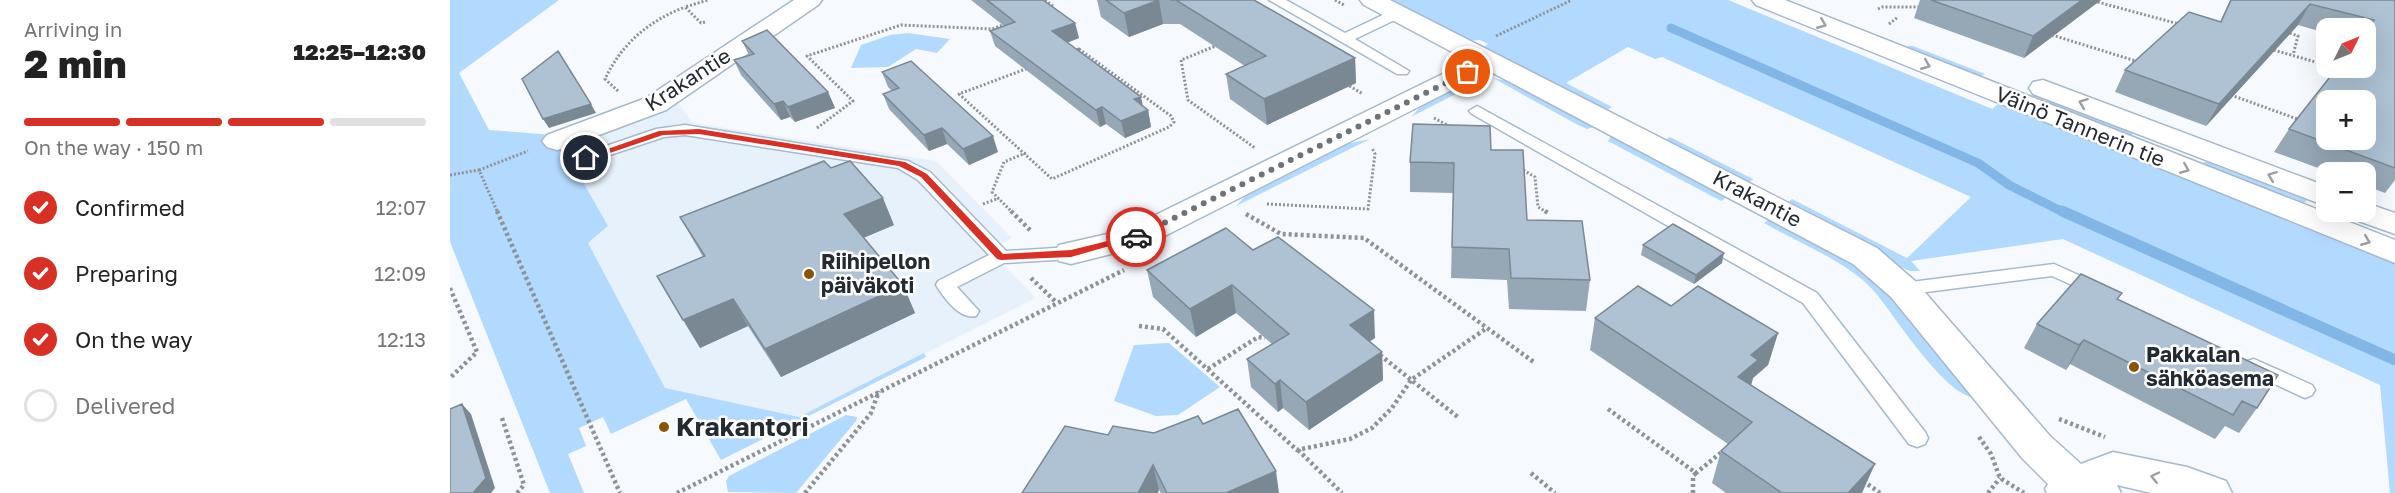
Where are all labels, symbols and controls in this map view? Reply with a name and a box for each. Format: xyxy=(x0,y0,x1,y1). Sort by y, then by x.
text: Arriving in xyxy=(24,17,122,41)
one-way arrow xyxy=(1816,17,1827,29)
north arrow xyxy=(2316,18,2376,78)
map controls xyxy=(2316,18,2376,222)
text: 12:25–12:30 xyxy=(293,38,426,65)
text: 2 min xyxy=(24,40,127,87)
street label: Krakantie xyxy=(640,42,735,116)
pin xyxy=(1442,46,1493,97)
icon: bag xyxy=(1451,55,1484,88)
one-way arrow xyxy=(1920,58,1931,71)
street label: Väinö Tannerin tie xyxy=(1992,80,2169,172)
button: + xyxy=(2316,90,2376,150)
one-way arrow xyxy=(2078,98,2089,110)
pin xyxy=(560,132,611,183)
text: On the way · 150 m xyxy=(24,135,203,159)
icon: home xyxy=(569,141,602,174)
one-way arrow xyxy=(2179,162,2190,174)
button: − xyxy=(2316,162,2376,222)
street label: Krakantie xyxy=(1709,164,1806,232)
one-way arrow xyxy=(2267,171,2278,183)
icon: check xyxy=(24,191,57,224)
text: Confirmed xyxy=(75,194,185,221)
text: 12:07 xyxy=(376,195,426,219)
courier xyxy=(1106,207,1166,267)
icon: car xyxy=(1120,221,1153,254)
one-way arrow xyxy=(2360,234,2371,246)
place label: Riihipellon päiväkoti xyxy=(821,248,930,298)
icon: check xyxy=(24,257,57,290)
text: Preparing xyxy=(75,260,178,287)
text: 12:09 xyxy=(374,261,426,285)
marker: Riihipellon päiväkoti xyxy=(802,267,816,281)
icon: check xyxy=(24,323,57,356)
text: On the way xyxy=(75,326,193,353)
text: 12:13 xyxy=(377,327,426,351)
place label: Pakkalan sähköasema xyxy=(2146,341,2274,391)
marker: Pakkalan sähköasema xyxy=(2127,360,2141,374)
text: Delivered xyxy=(75,392,175,419)
place label: Krakantori xyxy=(676,411,809,442)
marker: Krakantori xyxy=(657,420,671,434)
one-way arrow xyxy=(2150,471,2160,484)

